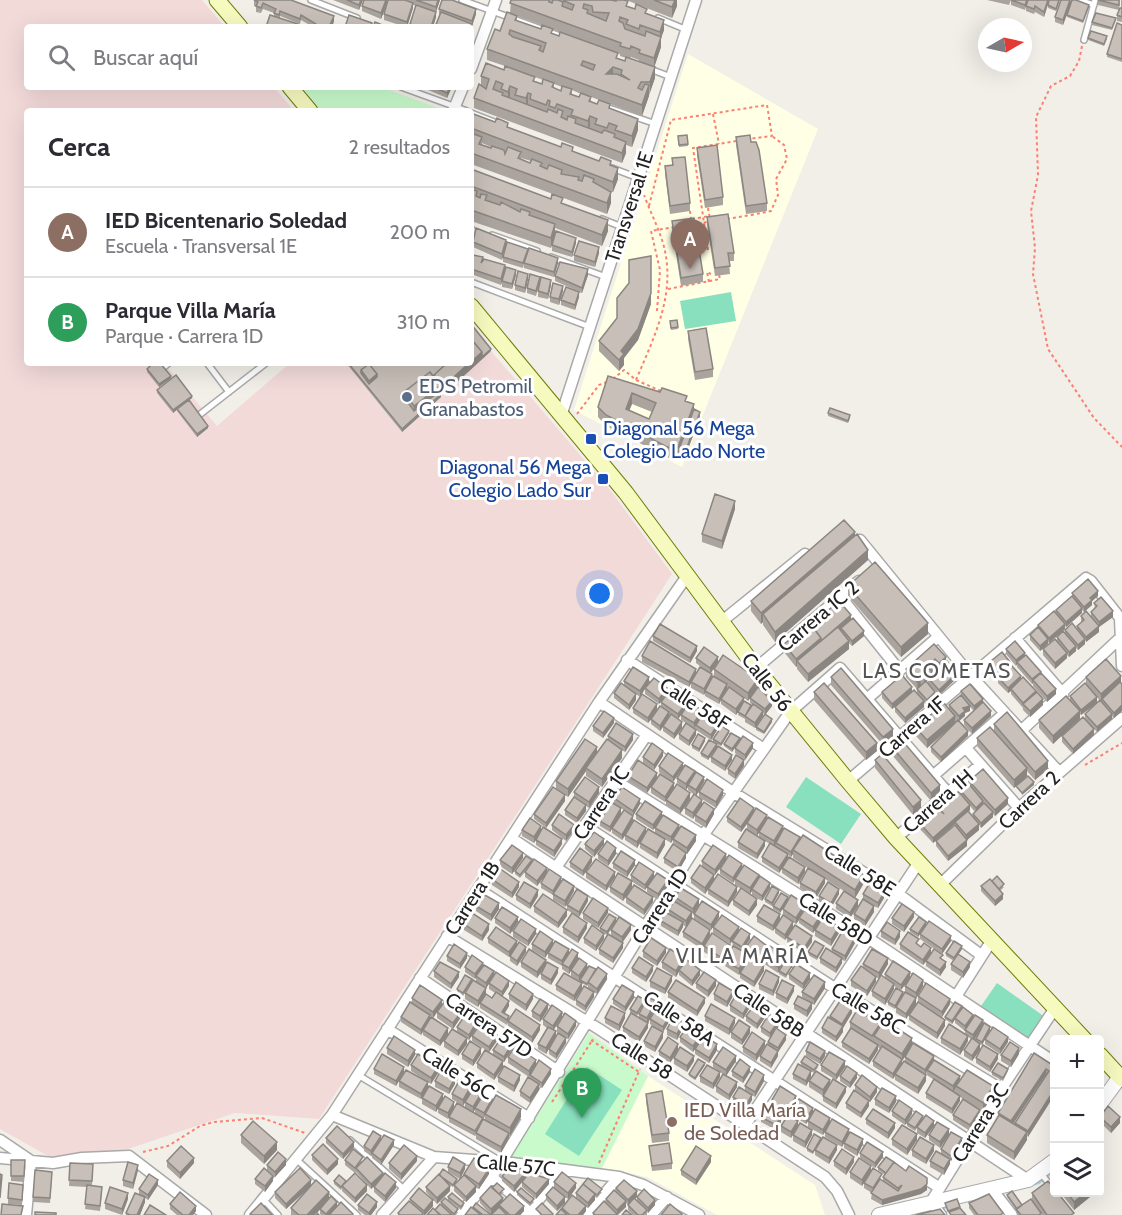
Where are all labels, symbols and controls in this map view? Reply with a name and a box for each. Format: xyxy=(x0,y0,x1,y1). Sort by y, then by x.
north arrow xyxy=(978,18,1032,72)
search box xyxy=(24,24,474,90)
icon: search xyxy=(45,41,78,74)
text: Buscar aquí xyxy=(93,44,198,71)
text: Cerca xyxy=(48,131,110,163)
text: 2 resultados xyxy=(349,135,450,159)
street label: Transversal 1E xyxy=(600,149,658,265)
text: IED Bicentenario Soledad xyxy=(105,207,347,234)
text: A xyxy=(61,220,74,244)
text: 200 m xyxy=(390,220,450,244)
pin: A xyxy=(670,220,710,269)
text: Escuela · Transversal 1E xyxy=(105,234,297,258)
text: Parque Villa María xyxy=(105,297,276,324)
text: B xyxy=(61,310,74,334)
text: 310 m xyxy=(397,310,450,334)
text: Parque · Carrera 1D xyxy=(105,324,263,348)
place label: EDS Petromil Granabastos xyxy=(419,374,533,421)
marker: EDS Petromil Granabastos xyxy=(400,390,414,404)
place label: Diagonal 56 Mega Colegio Lado Norte xyxy=(603,416,765,463)
marker: Diagonal 56 Mega Colegio Lado Norte xyxy=(584,432,598,446)
place label: Diagonal 56 Mega Colegio Lado Sur xyxy=(439,455,592,502)
marker: Diagonal 56 Mega Colegio Lado Sur xyxy=(596,472,610,486)
street label: Carrera 1C 2 xyxy=(773,575,863,657)
your location xyxy=(585,579,614,608)
street label: Calle 56 xyxy=(737,648,797,716)
district label: LAS COMETAS xyxy=(862,658,1012,683)
street label: Calle 58F xyxy=(655,672,735,736)
street label: Carrera 1F xyxy=(873,691,951,763)
street label: Carrera 1C xyxy=(568,762,634,844)
street label: Carrera 1H xyxy=(898,764,978,838)
street label: Carrera 2 xyxy=(993,766,1065,834)
street label: Calle 58E xyxy=(820,839,900,901)
street label: Carrera 1B xyxy=(439,856,505,939)
street label: Carrera 1D xyxy=(627,863,693,949)
street label: Calle 58D xyxy=(794,887,878,951)
district label: VILLA MARÍA xyxy=(676,943,810,968)
street label: Calle 58B xyxy=(729,977,809,1043)
street label: Calle 58C xyxy=(827,977,909,1039)
street label: Calle 58A xyxy=(639,985,720,1051)
street label: Carrera 57D xyxy=(441,987,537,1063)
street label: Calle 58 xyxy=(607,1027,677,1085)
map controls xyxy=(1050,1035,1104,1197)
button: + xyxy=(1050,1035,1104,1089)
street label: Calle 56C xyxy=(418,1041,498,1105)
pin: B xyxy=(562,1068,602,1118)
street label: Carrera 3C xyxy=(947,1079,1013,1167)
button: − xyxy=(1050,1089,1104,1143)
place label: IED Villa María de Soledad xyxy=(684,1098,806,1145)
marker: IED Villa María de Soledad xyxy=(665,1115,679,1129)
button: layers xyxy=(1050,1143,1104,1197)
street label: Calle 57C xyxy=(475,1149,557,1181)

